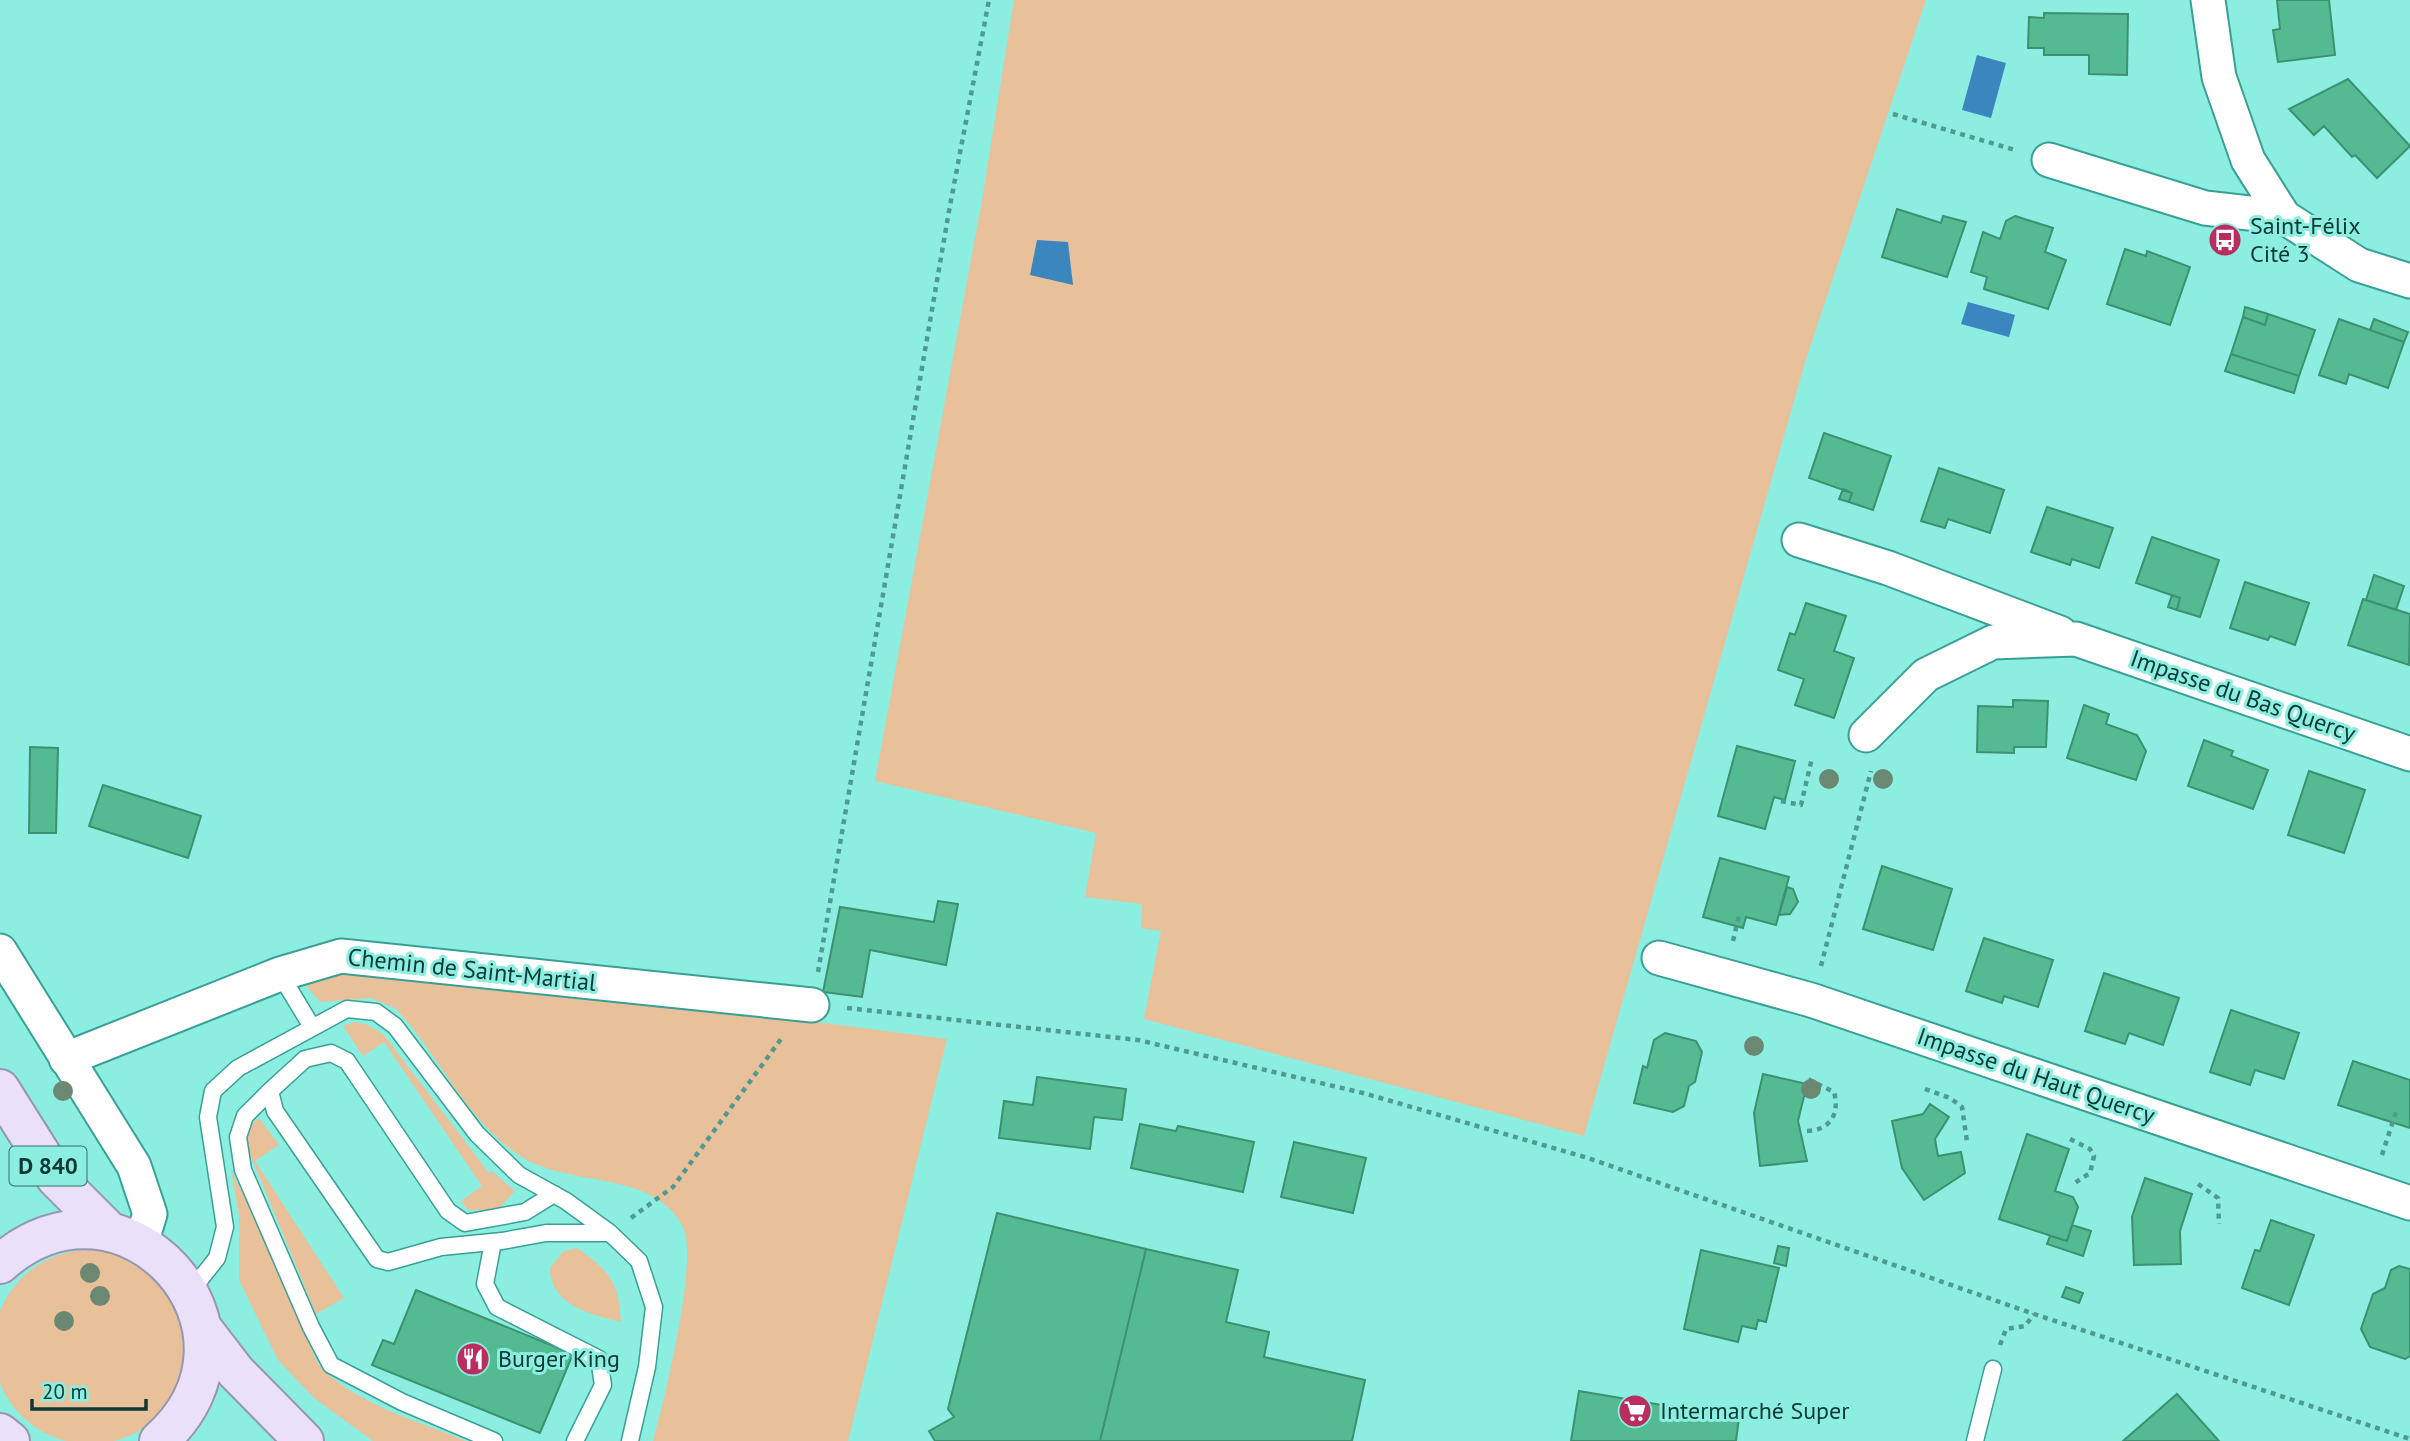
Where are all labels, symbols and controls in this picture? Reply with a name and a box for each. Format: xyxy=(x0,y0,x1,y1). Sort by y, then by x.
place label: Saint-Félix Cité 3 xyxy=(2250,210,2361,269)
bus stop icon: Saint-Félix Cité 3 xyxy=(2206,221,2244,259)
street label: Impasse du Bas Quercy xyxy=(2126,642,2360,749)
street label: Chemin de Saint-Martial xyxy=(346,941,598,998)
street label: Impasse du Haut Quercy xyxy=(1913,1020,2159,1131)
road number: D 840 xyxy=(9,1147,86,1186)
restaurant icon: Burger King xyxy=(454,1340,492,1378)
place label: Burger King xyxy=(498,1343,620,1374)
scale bar xyxy=(32,1368,145,1412)
text: 20 m xyxy=(42,1378,88,1405)
supermarket icon: Intermarché Super xyxy=(1616,1392,1654,1430)
place label: Intermarché Super xyxy=(1660,1395,1849,1426)

